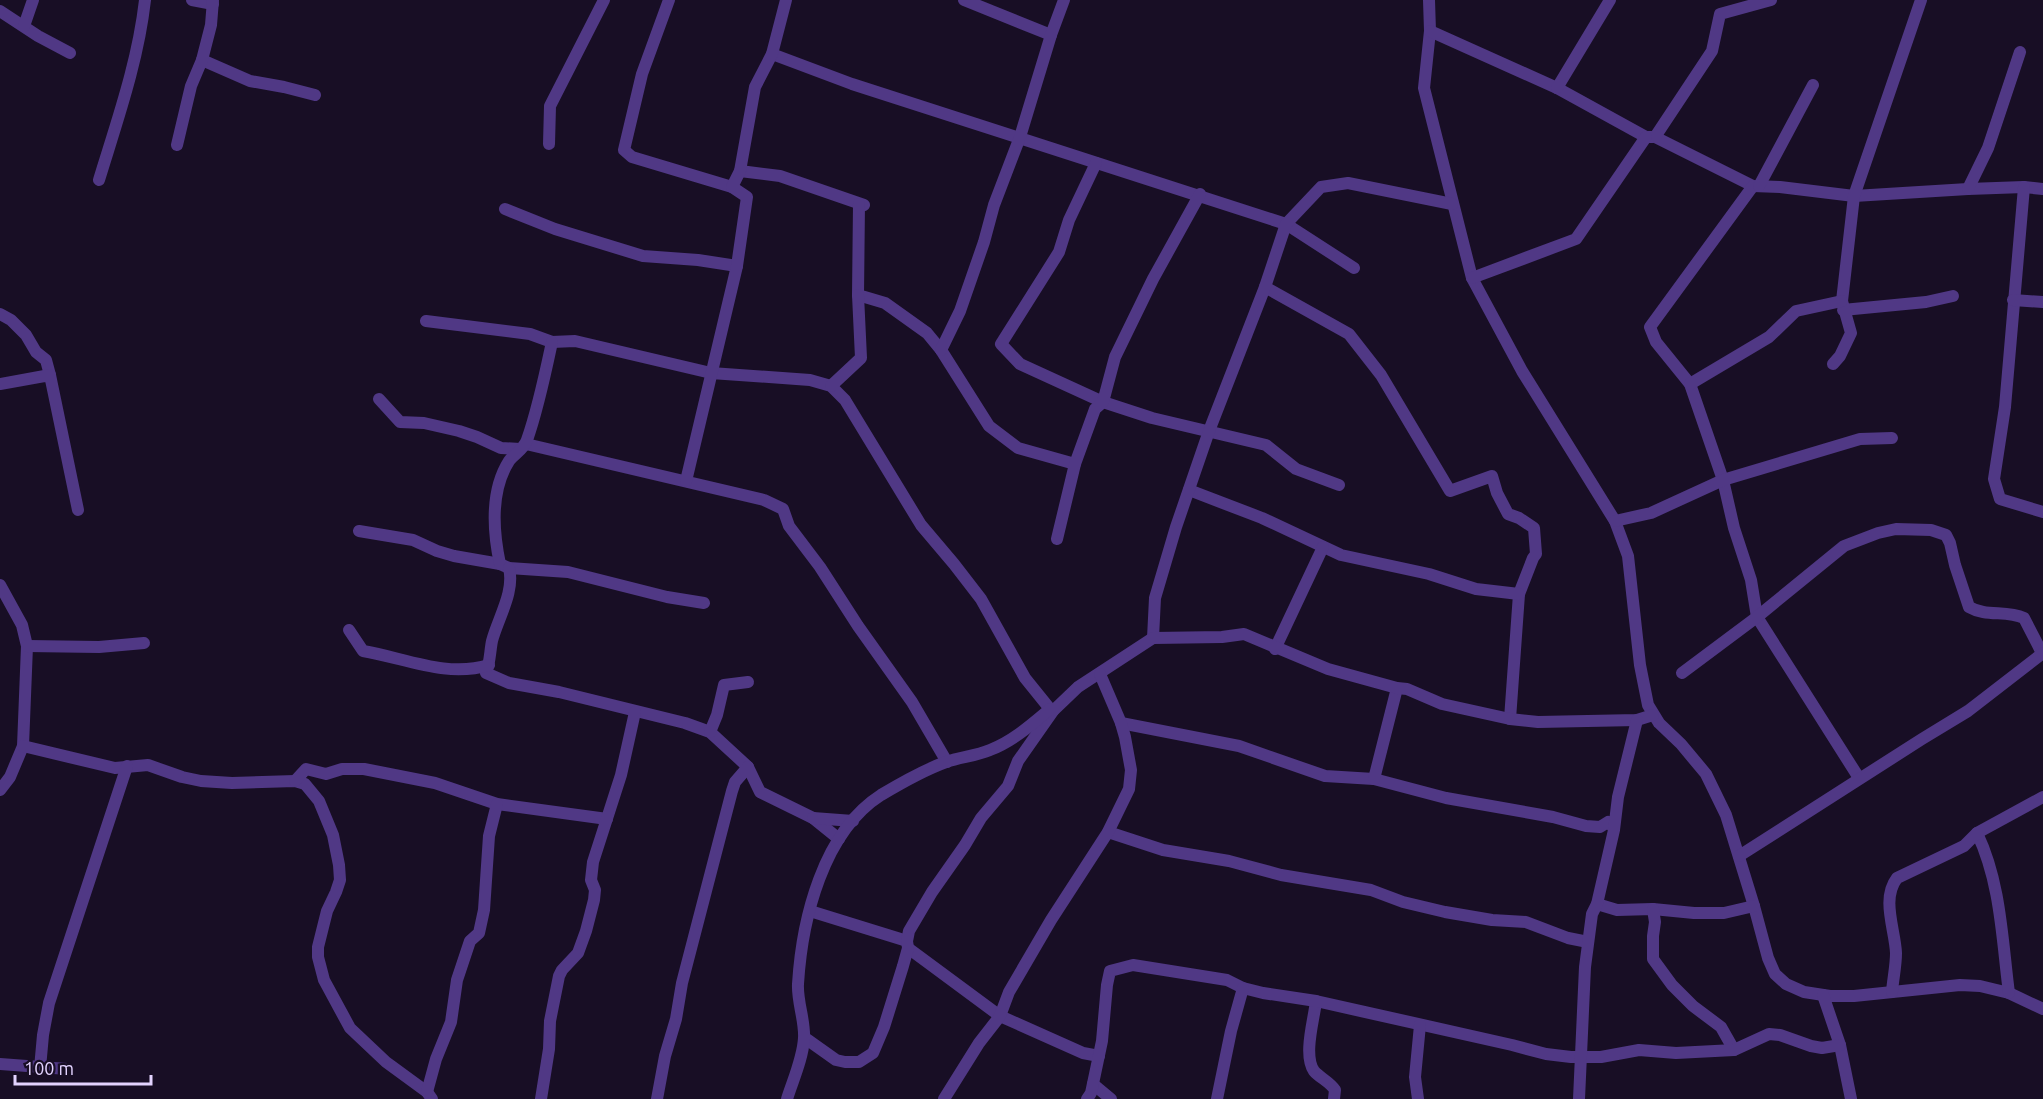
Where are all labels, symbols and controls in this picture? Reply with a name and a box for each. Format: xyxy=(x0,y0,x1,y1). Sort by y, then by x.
scale bar xyxy=(15,1048,152,1086)
text: 100 m xyxy=(24,1058,74,1078)

